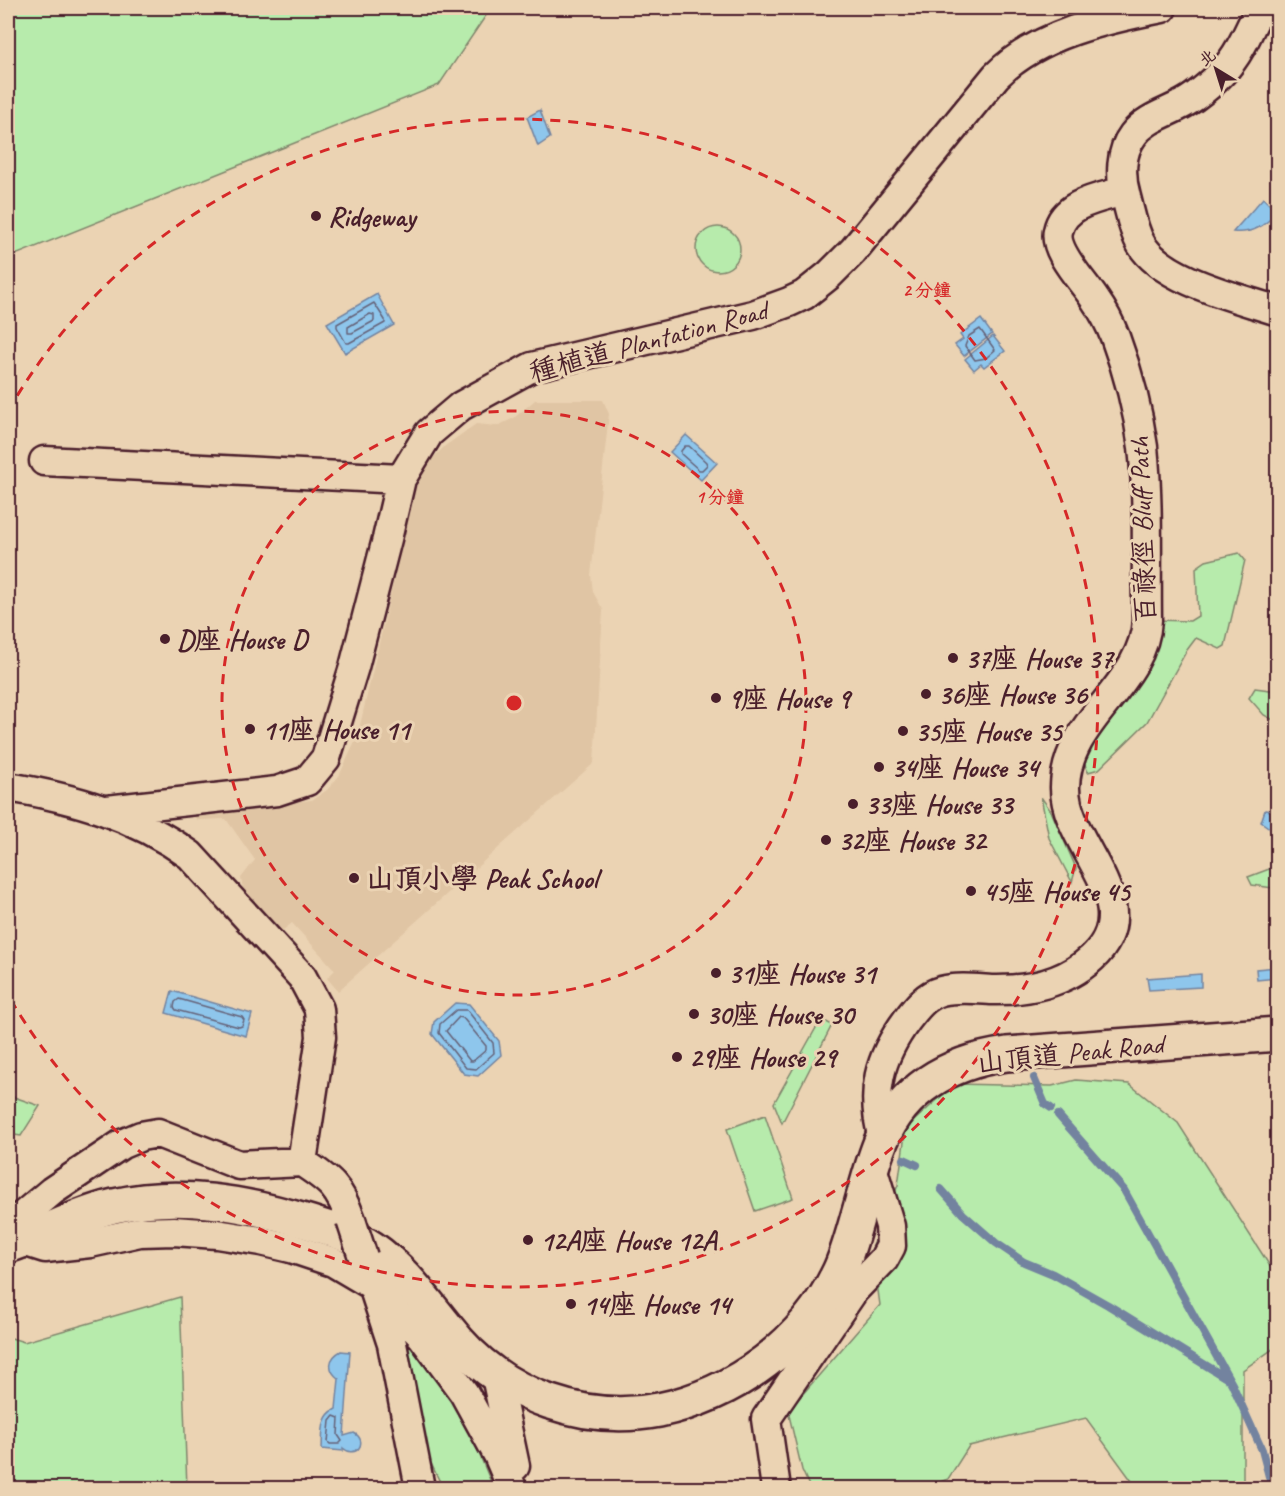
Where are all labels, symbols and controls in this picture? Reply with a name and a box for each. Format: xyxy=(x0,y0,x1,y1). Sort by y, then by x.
north arrow xyxy=(1186,39,1246,99)
text: 北 xyxy=(1195,45,1220,71)
place label: Ridgeway xyxy=(328,199,418,234)
marker: Ridgeway xyxy=(309,209,323,223)
text: 2 分鐘 xyxy=(903,279,951,301)
street label: 種植道 Plantation Road xyxy=(525,291,775,390)
street label: 百祿徑 Bluff Path xyxy=(1121,436,1163,624)
text: 1 分鐘 xyxy=(696,486,744,508)
place label: D座 House D xyxy=(177,622,310,657)
marker: D座 House D xyxy=(158,632,172,646)
place label: 37座 House 37 xyxy=(965,641,1115,676)
marker: 37座 House 37 xyxy=(946,651,960,665)
place label: 36座 House 36 xyxy=(938,677,1089,712)
place label: 9座 House 9 xyxy=(728,681,854,716)
marker: 36座 House 36 xyxy=(919,687,933,701)
marker: 9座 House 9 xyxy=(709,691,723,705)
centre of rings xyxy=(504,693,524,713)
place label: 11座 House 11 xyxy=(262,712,413,747)
place label: 35座 House 35 xyxy=(915,714,1065,749)
marker: 11座 House 11 xyxy=(243,722,257,736)
marker: 35座 House 35 xyxy=(896,724,910,738)
place label: 34座 House 34 xyxy=(891,750,1042,785)
marker: 34座 House 34 xyxy=(872,760,886,774)
place label: 33座 House 33 xyxy=(865,787,1015,822)
marker: 33座 House 33 xyxy=(846,797,860,811)
place label: 32座 House 32 xyxy=(838,823,988,858)
marker: 32座 House 32 xyxy=(819,833,833,847)
place label: 山頂小學 Peak School xyxy=(366,861,604,896)
marker: 山頂小學 Peak School xyxy=(347,871,361,885)
place label: 45座 House 45 xyxy=(983,874,1133,909)
marker: 45座 House 45 xyxy=(964,884,978,898)
place label: 31座 House 31 xyxy=(728,956,879,991)
marker: 31座 House 31 xyxy=(709,966,723,980)
place label: 30座 House 30 xyxy=(706,997,857,1032)
marker: 30座 House 30 xyxy=(687,1007,701,1021)
street label: 山頂道 Peak Road xyxy=(975,1025,1169,1080)
place label: 29座 House 29 xyxy=(689,1040,840,1075)
marker: 29座 House 29 xyxy=(670,1050,684,1064)
place label: 12A座 House 12A xyxy=(540,1223,718,1258)
marker: 12A座 House 12A xyxy=(521,1233,535,1247)
place label: 14座 House 14 xyxy=(583,1287,734,1322)
marker: 14座 House 14 xyxy=(564,1297,578,1311)

